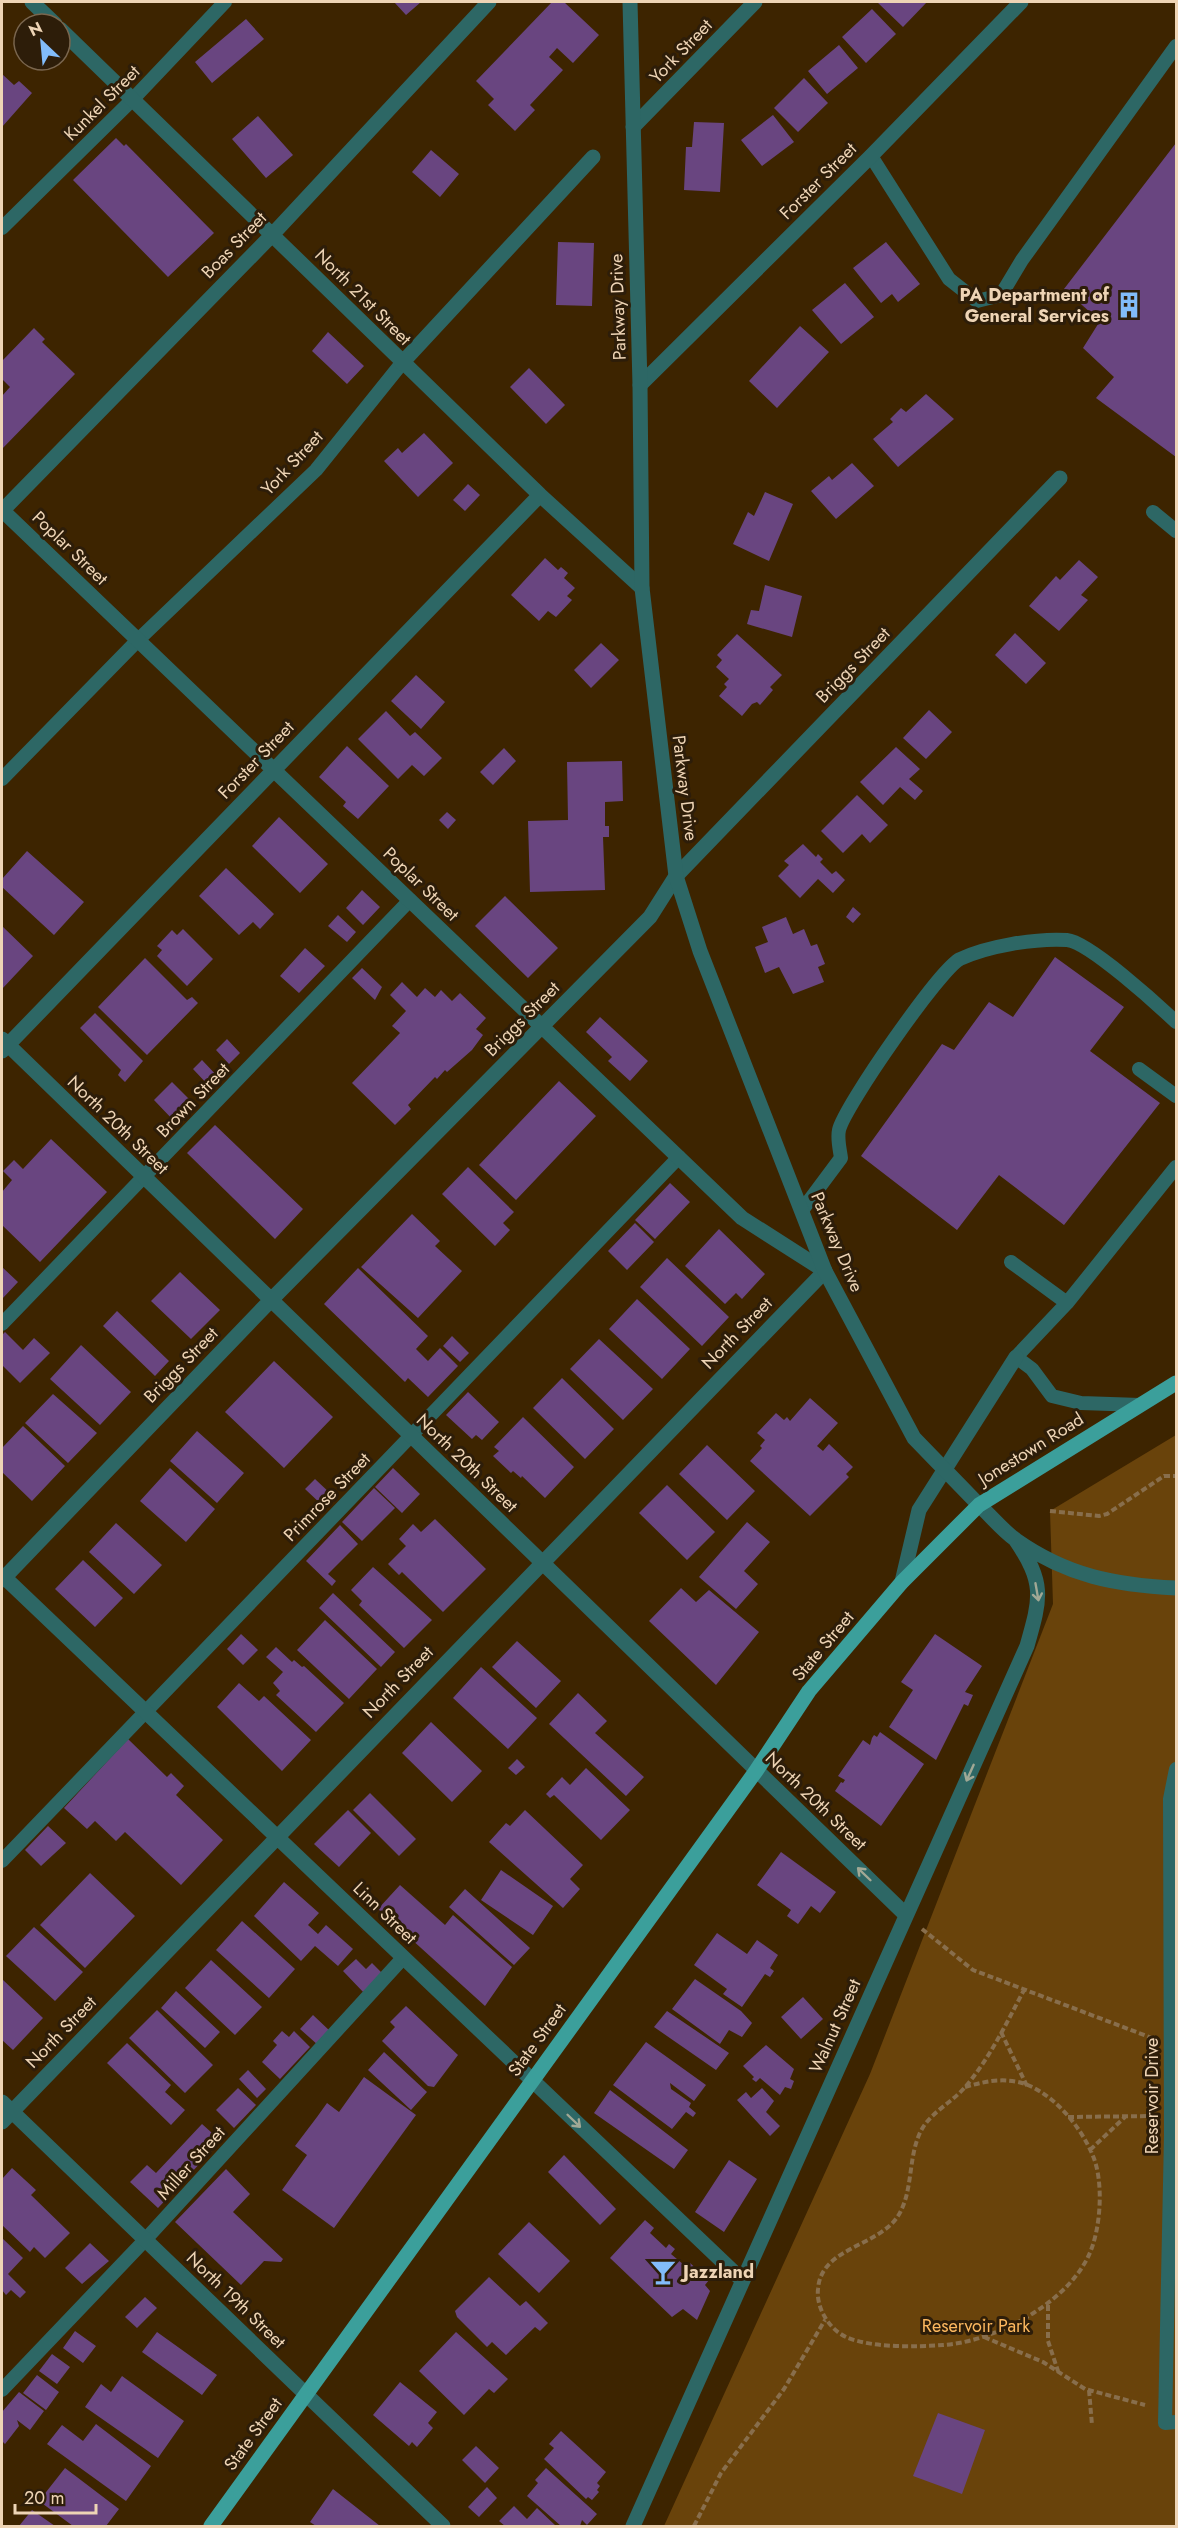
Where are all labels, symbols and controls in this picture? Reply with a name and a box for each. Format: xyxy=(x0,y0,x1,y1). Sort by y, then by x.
north arrow xyxy=(12,12,72,72)
street label: York Street xyxy=(644,13,719,89)
text: N xyxy=(25,16,46,42)
street label: Kunkel Street xyxy=(58,59,146,147)
street label: Forster Street xyxy=(774,136,863,225)
street label: Boas Street xyxy=(195,205,273,284)
street label: North 21st Street xyxy=(309,243,418,352)
street label: Parkway Drive xyxy=(603,253,633,361)
place label: PA Department of General Services xyxy=(960,282,1110,329)
building icon: PA Department of General Services xyxy=(1114,290,1144,320)
street label: York Street xyxy=(255,424,329,501)
street label: Poplar Street xyxy=(26,505,114,591)
street label: Briggs Street xyxy=(810,621,897,709)
street label: Forster Street xyxy=(212,715,300,805)
street label: Parkway Drive xyxy=(666,734,704,842)
street label: Poplar Street xyxy=(377,841,465,927)
street label: Briggs Street xyxy=(479,975,566,1062)
street label: Brown Street xyxy=(150,1056,236,1143)
street label: North 20th Street xyxy=(61,1070,175,1181)
street label: Parkway Drive xyxy=(804,1188,870,1296)
street label: North Street xyxy=(696,1290,779,1375)
street label: Briggs Street xyxy=(138,1321,225,1409)
street label: Jonestown Road xyxy=(972,1406,1089,1493)
street label: North 20th Street xyxy=(410,1408,524,1519)
street label: Primrose Street xyxy=(278,1446,377,1547)
one-way arrow xyxy=(1032,1581,1043,1601)
street label: State Street xyxy=(786,1605,861,1687)
street label: North Street xyxy=(357,1639,440,1724)
street label: North 20th Street xyxy=(759,1746,873,1857)
one-way arrow xyxy=(964,1763,975,1781)
one-way arrow xyxy=(856,1867,871,1882)
street label: Linn Street xyxy=(347,1876,423,1951)
street label: Walnut Street xyxy=(803,1974,868,2077)
street label: North Street xyxy=(20,1989,103,2074)
street label: State Street xyxy=(502,1998,573,2082)
street label: Reservoir Drive xyxy=(1139,2038,1165,2154)
one-way arrow xyxy=(567,2114,582,2128)
street label: Miller Street xyxy=(151,2120,232,2206)
street label: North 19th Street xyxy=(180,2246,292,2355)
bar icon: Jazzland xyxy=(648,2257,678,2287)
place label: Jazzland xyxy=(680,2259,754,2285)
park label: Reservoir Park xyxy=(922,2313,1030,2339)
street label: State Street xyxy=(218,2392,289,2476)
scale bar xyxy=(15,2477,96,2515)
text: 20 m xyxy=(24,2485,64,2511)

